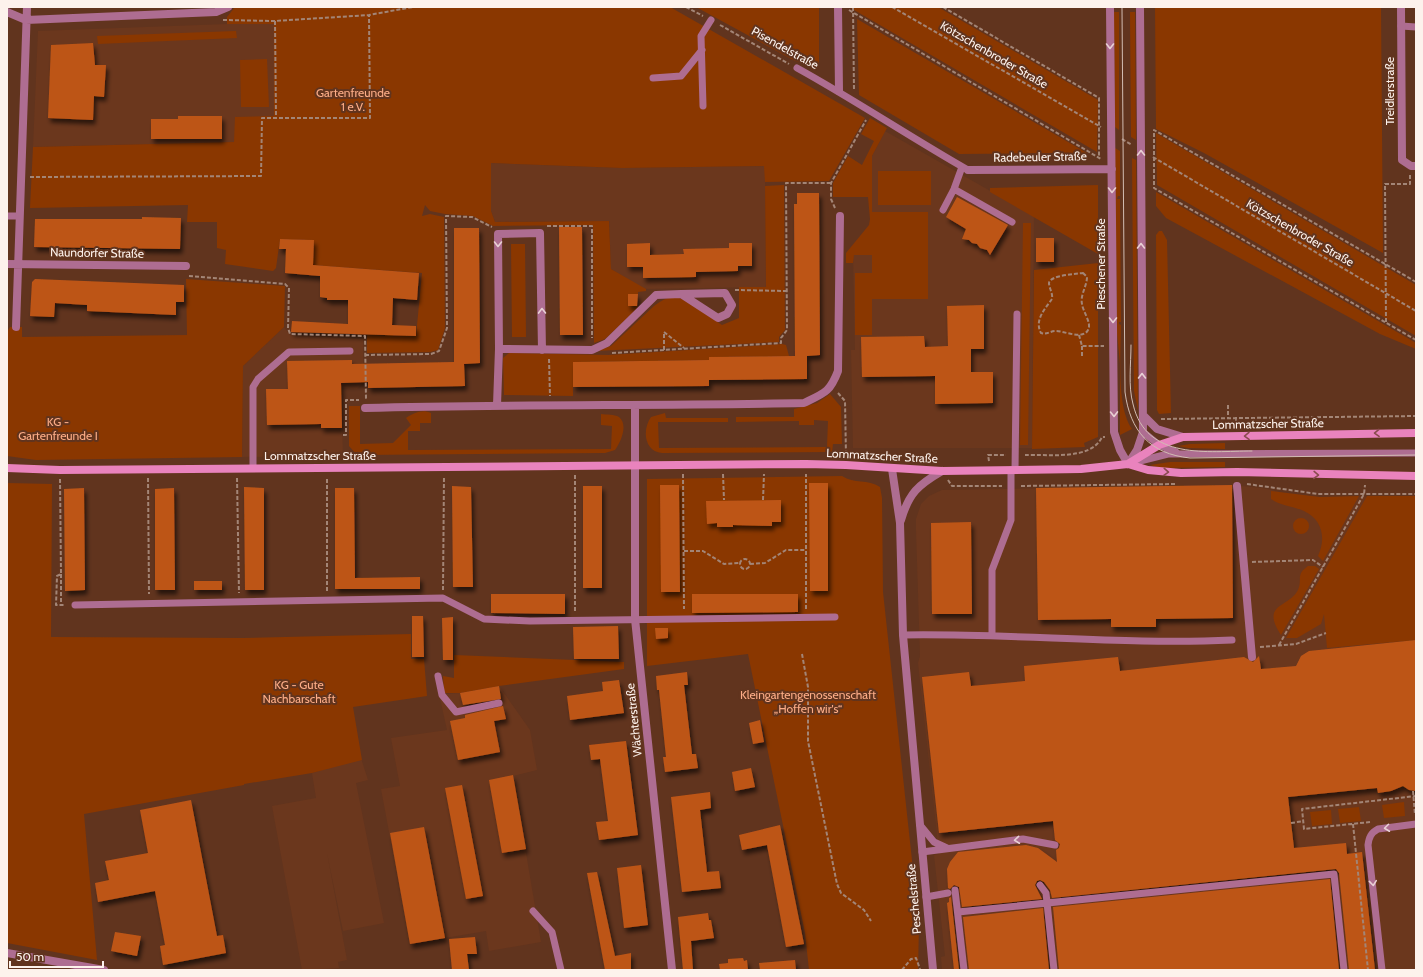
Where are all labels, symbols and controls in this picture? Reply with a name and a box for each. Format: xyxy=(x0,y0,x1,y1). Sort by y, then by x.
street label: Kötzschenbroder Straße xyxy=(938,18,1051,92)
street label: Pisendelstraße xyxy=(749,23,821,72)
one-way arrow xyxy=(1106,43,1115,49)
street label: Treidlerstraße xyxy=(1382,57,1397,125)
park label: Gartenfreunde 1 e.V. xyxy=(316,85,390,114)
street label: Radebeuler Straße xyxy=(993,148,1087,165)
one-way arrow xyxy=(1137,150,1145,156)
one-way arrow xyxy=(1108,187,1116,193)
street label: Kötzschenbroder Straße xyxy=(1244,196,1357,270)
street label: Pieschener Straße xyxy=(1093,218,1108,310)
one-way arrow xyxy=(494,241,502,247)
one-way arrow xyxy=(1137,243,1145,249)
street label: Naundorfer Straße xyxy=(50,244,144,261)
one-way arrow xyxy=(537,308,546,314)
one-way arrow xyxy=(1109,317,1117,323)
one-way arrow xyxy=(1138,373,1146,379)
one-way arrow xyxy=(1110,411,1118,417)
park label: KG - Gartenfreunde I xyxy=(18,414,98,443)
street label: Lommatzscher Straße xyxy=(1212,415,1324,432)
one-way arrow xyxy=(1374,429,1380,438)
one-way arrow xyxy=(1244,432,1250,440)
street label: Lommatzscher Straße xyxy=(826,445,938,466)
street label: Lommatzscher Straße xyxy=(264,448,376,463)
one-way arrow xyxy=(1163,468,1169,477)
one-way arrow xyxy=(1313,470,1319,479)
park label: KG - Gute Nachbarschaft xyxy=(263,677,335,706)
street label: Wächterstraße xyxy=(622,683,645,758)
park label: Kleingartengenossenschaft „Hoffen wir's“ xyxy=(740,687,876,716)
one-way arrow xyxy=(1384,823,1390,832)
one-way arrow xyxy=(1014,835,1020,844)
street label: Peschelstraße xyxy=(903,863,924,935)
one-way arrow xyxy=(1368,880,1377,886)
scale bar xyxy=(10,943,103,969)
text: 50 m xyxy=(16,949,44,964)

